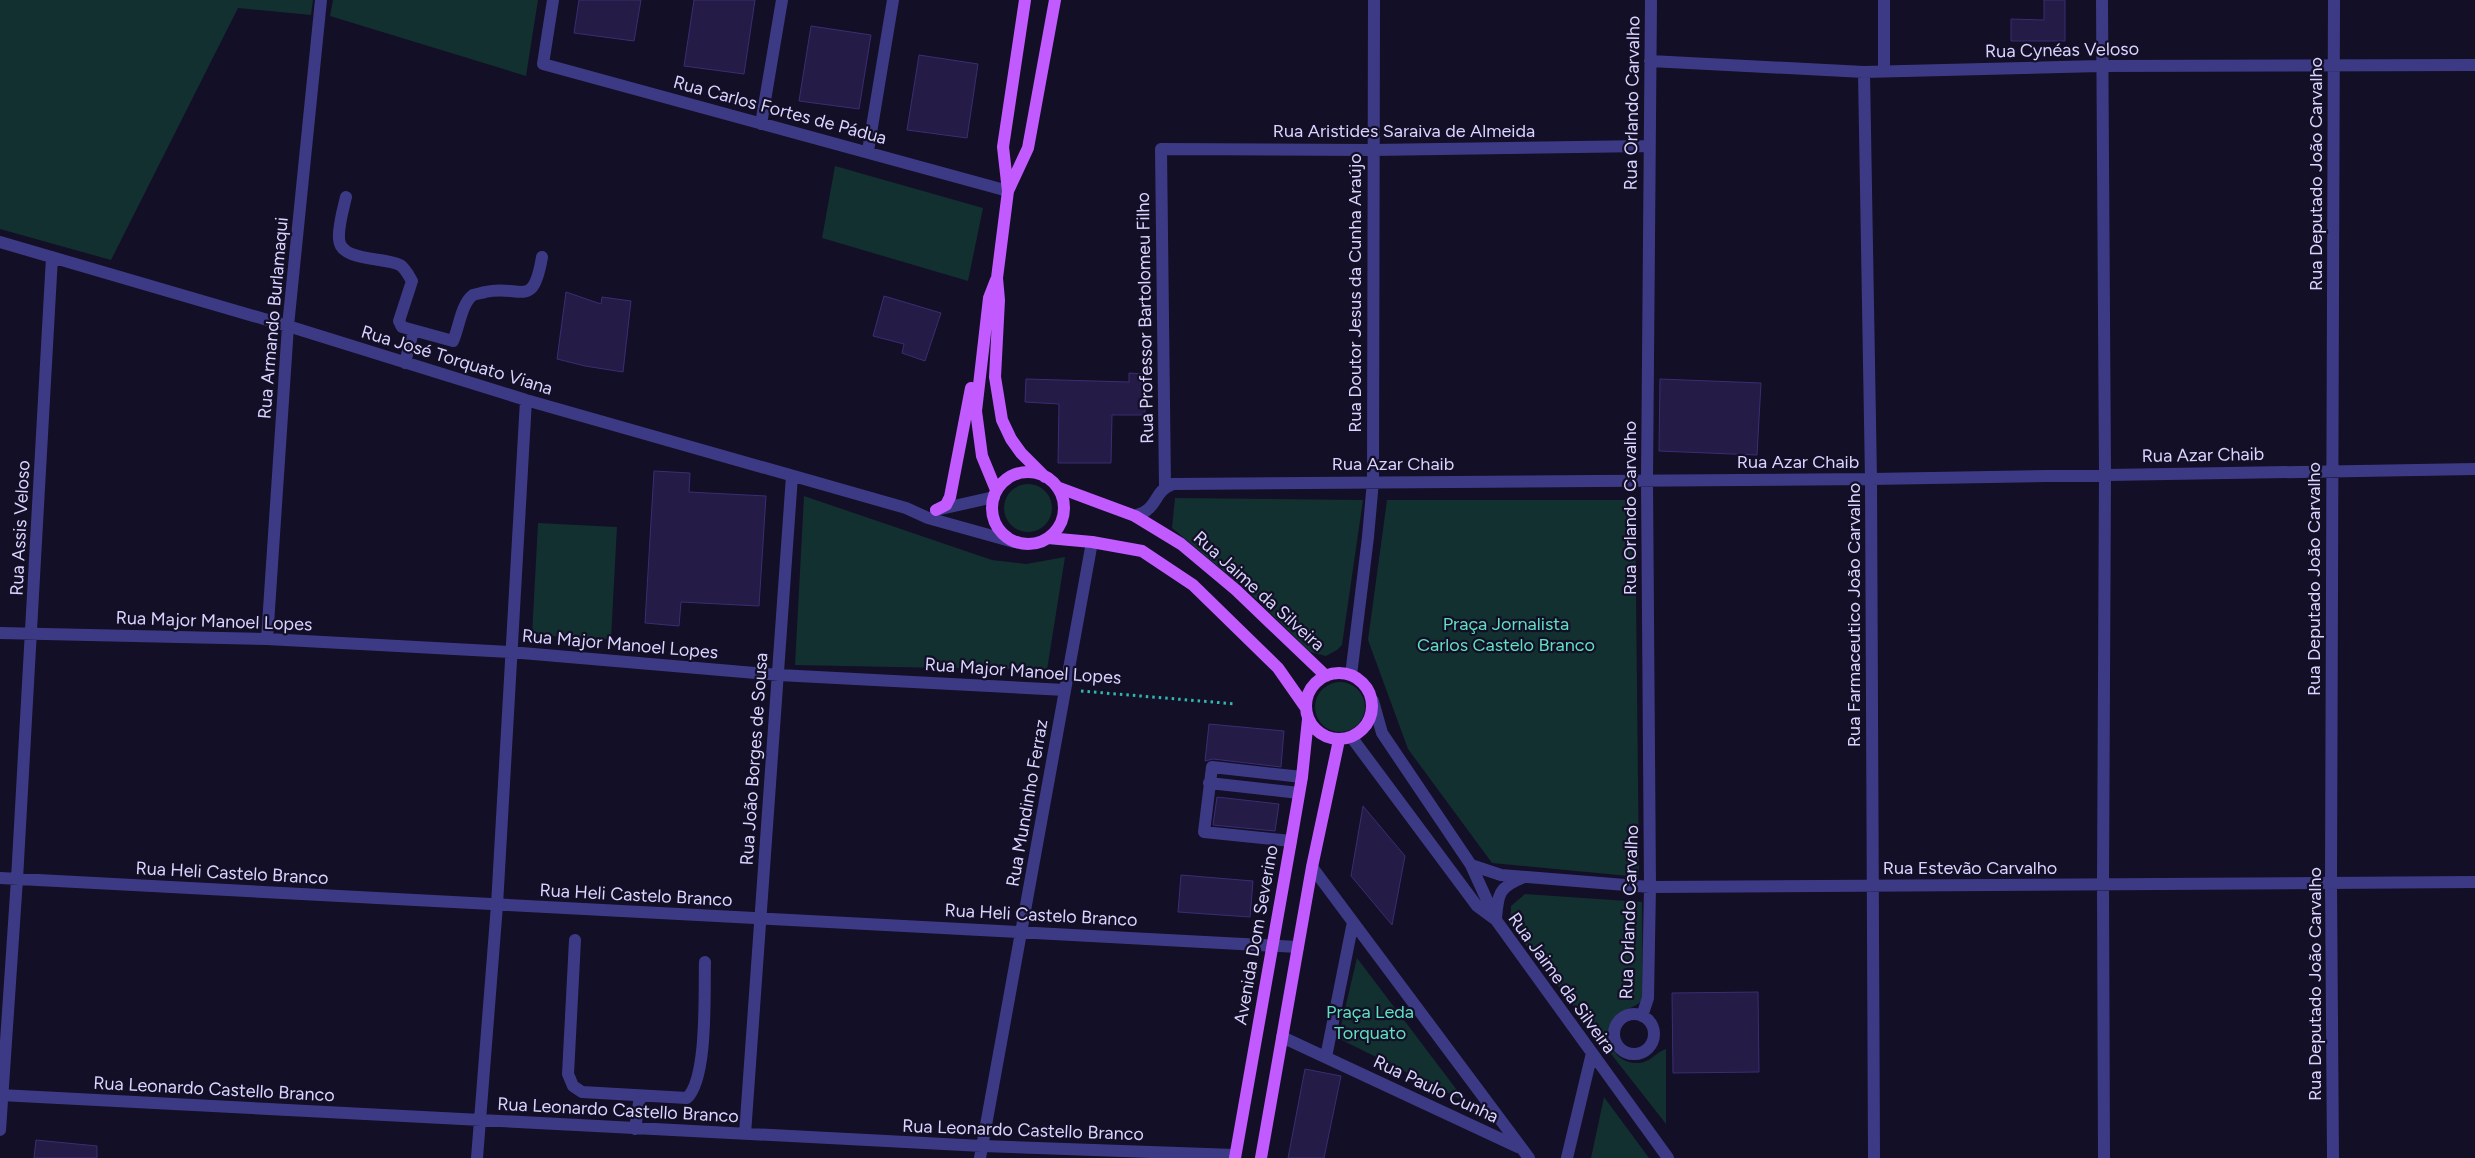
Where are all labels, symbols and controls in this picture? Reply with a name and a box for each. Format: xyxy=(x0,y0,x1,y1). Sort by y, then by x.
street label: Rua Orlando Carvalho xyxy=(1619,16,1645,190)
street label: Rua Cynéas Veloso xyxy=(1985,38,2139,62)
street label: Rua Deputado João Carvalho xyxy=(2305,57,2327,291)
street label: Rua Carlos Fortes de Pádua xyxy=(671,71,889,149)
street label: Rua Aristides Saraiva de Almeida xyxy=(1273,120,1535,142)
street label: Rua Doutor Jesus da Cunha Araújo xyxy=(1344,153,1366,433)
street label: Rua Professor Bartolomeu Filho xyxy=(1132,192,1158,444)
street label: Rua Armando Burlamaqui xyxy=(253,216,293,420)
street label: Rua José Torquato Viana xyxy=(359,320,555,400)
street label: Rua Orlando Carvalho xyxy=(1619,421,1641,595)
street label: Rua Azar Chaib xyxy=(2142,443,2264,467)
street label: Rua Azar Chaib xyxy=(1737,451,1859,473)
street label: Rua Azar Chaib xyxy=(1332,453,1454,475)
street label: Rua Assis Veloso xyxy=(5,460,35,596)
street label: Rua Deputado João Carvalho xyxy=(2303,462,2325,696)
street label: Rua Farmaceutico João Carvalho xyxy=(1843,483,1865,747)
street label: Rua Jaime da Silveira xyxy=(1189,526,1329,656)
street label: Rua Major Manoel Lopes xyxy=(115,607,313,635)
park label: Praça Jornalista Carlos Castelo Branco xyxy=(1417,613,1595,656)
street label: Rua Major Manoel Lopes xyxy=(521,624,719,664)
street label: Rua João Borges de Sousa xyxy=(736,652,772,866)
street label: Rua Major Manoel Lopes xyxy=(924,653,1122,689)
street label: Rua Mundinho Ferraz xyxy=(1001,717,1053,888)
street label: Rua Orlando Carvalho xyxy=(1615,824,1643,1000)
street label: Avenida Dom Severino xyxy=(1229,843,1283,1027)
street label: Rua Heli Castelo Branco xyxy=(135,857,329,889)
street label: Rua Estevão Carvalho xyxy=(1883,857,2057,879)
street label: Rua Deputado João Carvalho xyxy=(2304,867,2326,1101)
street label: Rua Heli Castelo Branco xyxy=(539,879,733,911)
street label: Rua Heli Castelo Branco xyxy=(944,899,1138,931)
street label: Rua Jaime da Silveira xyxy=(1503,908,1621,1058)
park label: Praça Leda Torquato xyxy=(1326,1001,1414,1044)
street label: Rua Paulo Cunha xyxy=(1370,1050,1502,1128)
street label: Rua Leonardo Castello Branco xyxy=(93,1072,335,1106)
street label: Rua Leonardo Castello Branco xyxy=(497,1093,739,1127)
street label: Rua Leonardo Castello Branco xyxy=(902,1115,1144,1145)

